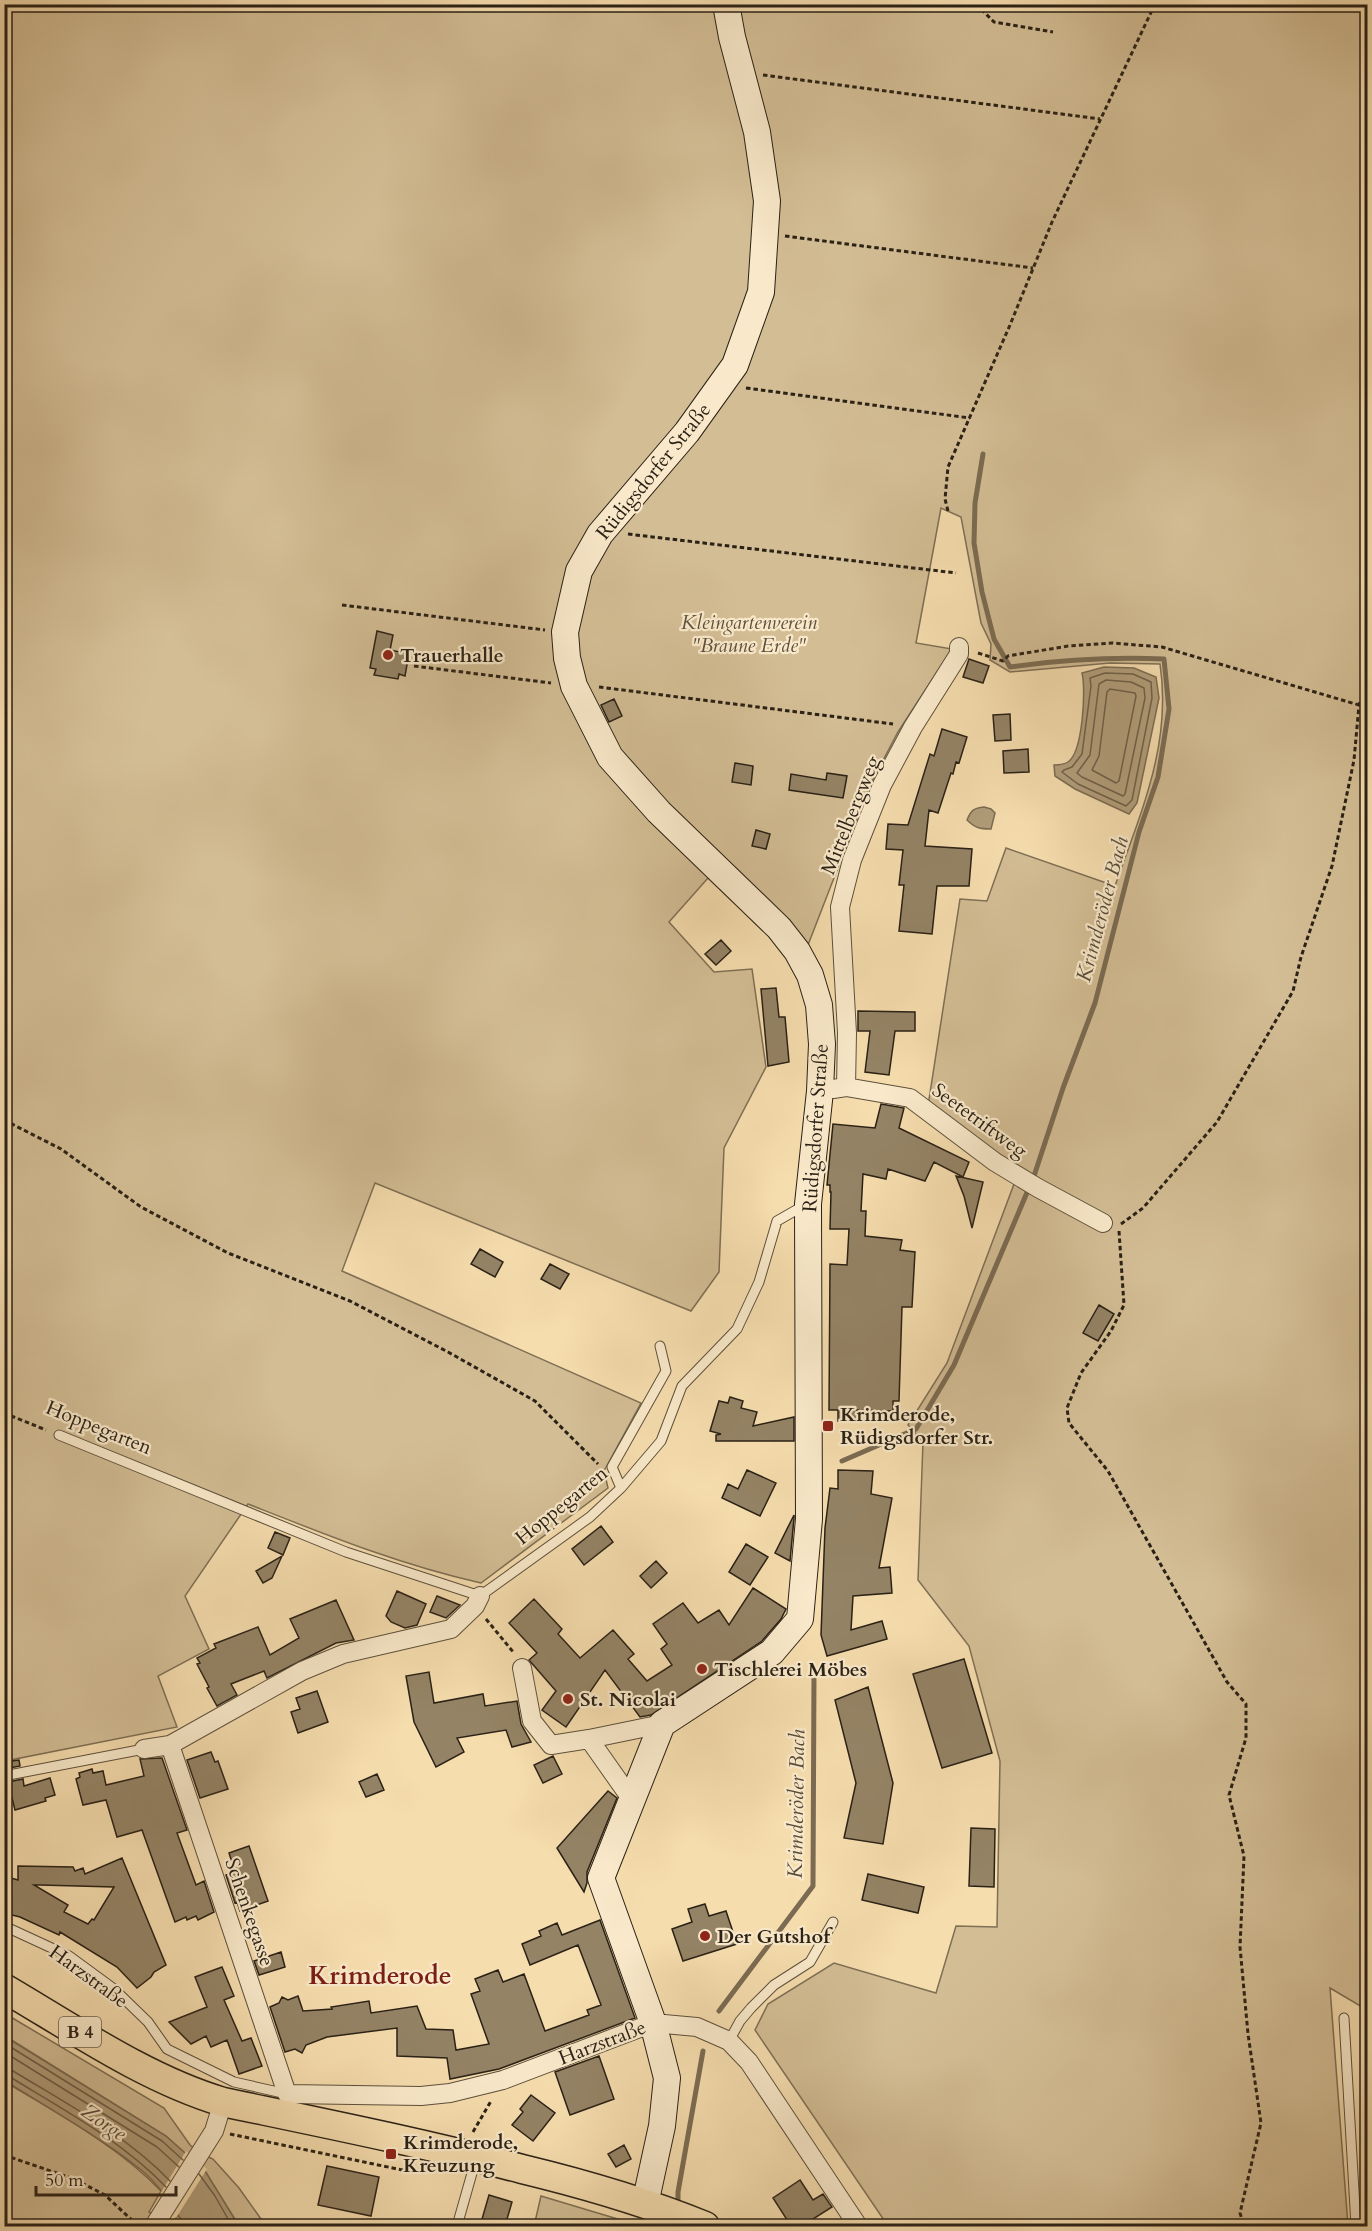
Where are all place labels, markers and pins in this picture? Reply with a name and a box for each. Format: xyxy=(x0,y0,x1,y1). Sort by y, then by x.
place label: Trauerhalle xyxy=(400,642,504,669)
marker: Trauerhalle xyxy=(381,648,395,662)
place label: Krimderode, Rüdigsdorfer Str. xyxy=(840,1401,993,1451)
marker: Krimderode, Rüdigsdorfer Str. xyxy=(821,1419,835,1433)
place label: Tischlerei Möbes xyxy=(714,1656,867,1683)
marker: Tischlerei Möbes xyxy=(695,1662,709,1676)
place label: St. Nicolai xyxy=(580,1686,676,1713)
marker: St. Nicolai xyxy=(561,1692,575,1706)
place label: Der Gutshof xyxy=(717,1923,833,1950)
marker: Der Gutshof xyxy=(698,1929,712,1943)
place label: Krimderode, Kreuzung xyxy=(403,2129,518,2179)
marker: Krimderode, Kreuzung xyxy=(384,2147,398,2161)

